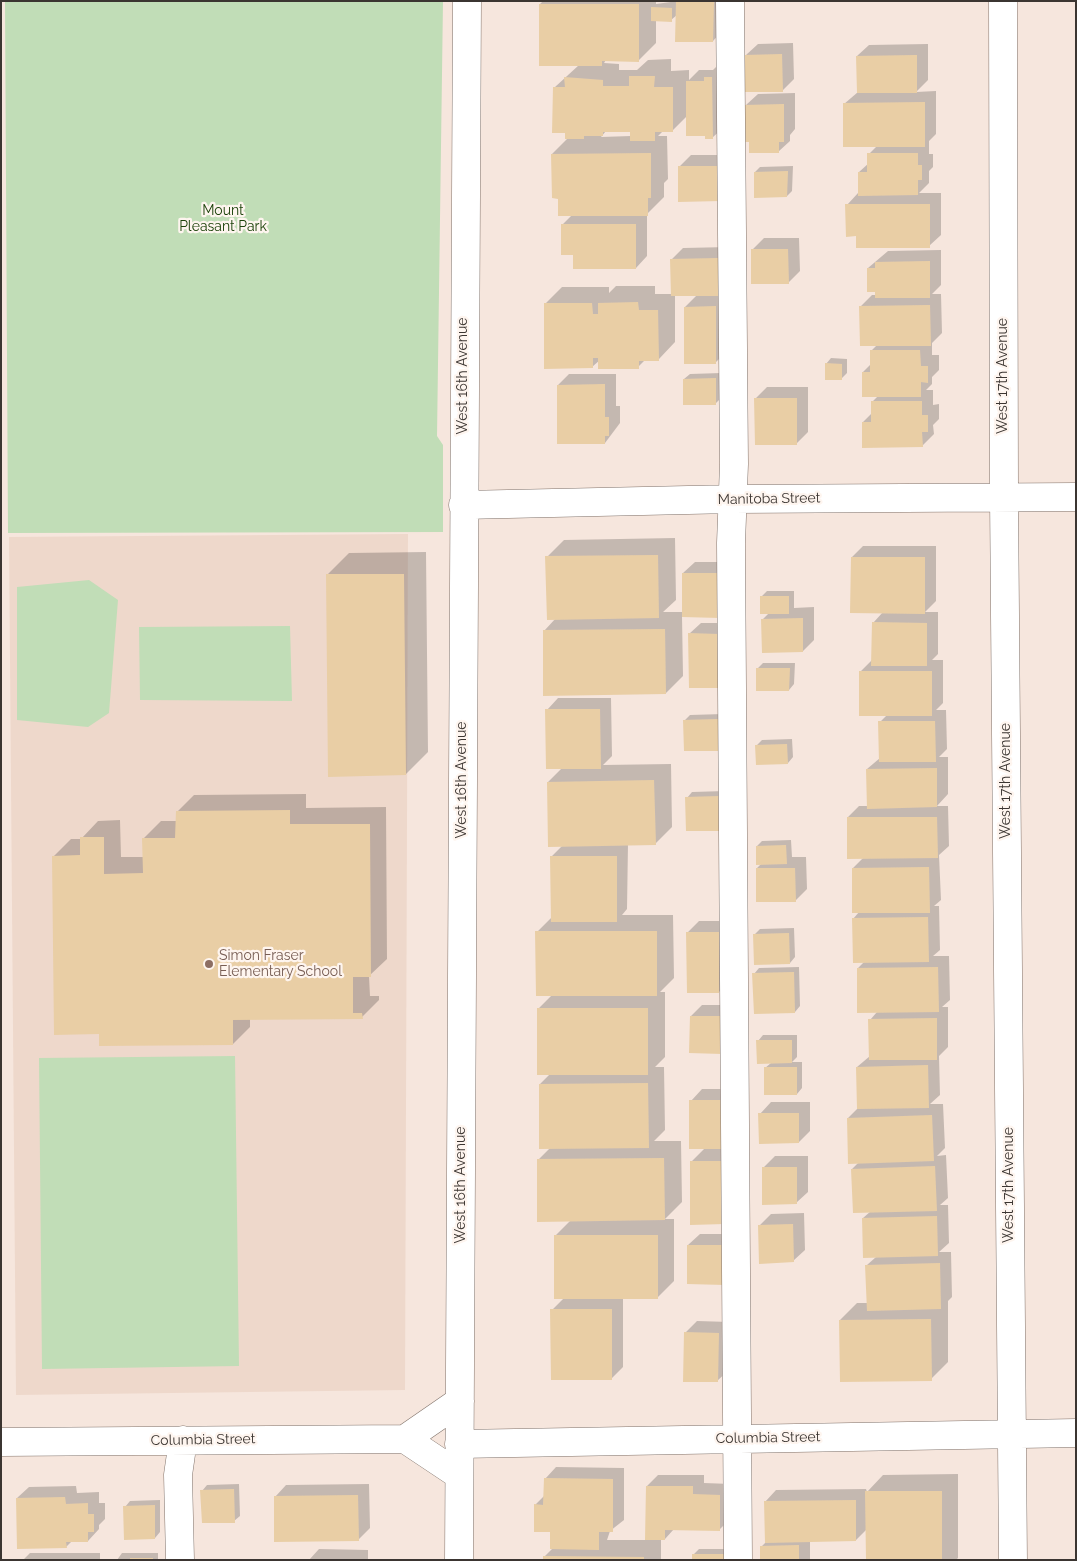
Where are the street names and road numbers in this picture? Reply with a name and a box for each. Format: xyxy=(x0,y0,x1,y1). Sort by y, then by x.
street label: West 16th Avenue xyxy=(455,318,471,434)
street label: West 17th Avenue xyxy=(995,318,1011,434)
street label: Manitoba Street xyxy=(718,490,820,508)
street label: West 16th Avenue xyxy=(454,722,470,838)
street label: West 17th Avenue xyxy=(998,723,1014,839)
street label: West 16th Avenue xyxy=(453,1127,469,1243)
street label: West 17th Avenue xyxy=(1001,1127,1017,1243)
street label: Columbia Street xyxy=(716,1429,820,1447)
street label: Columbia Street xyxy=(151,1431,255,1449)

